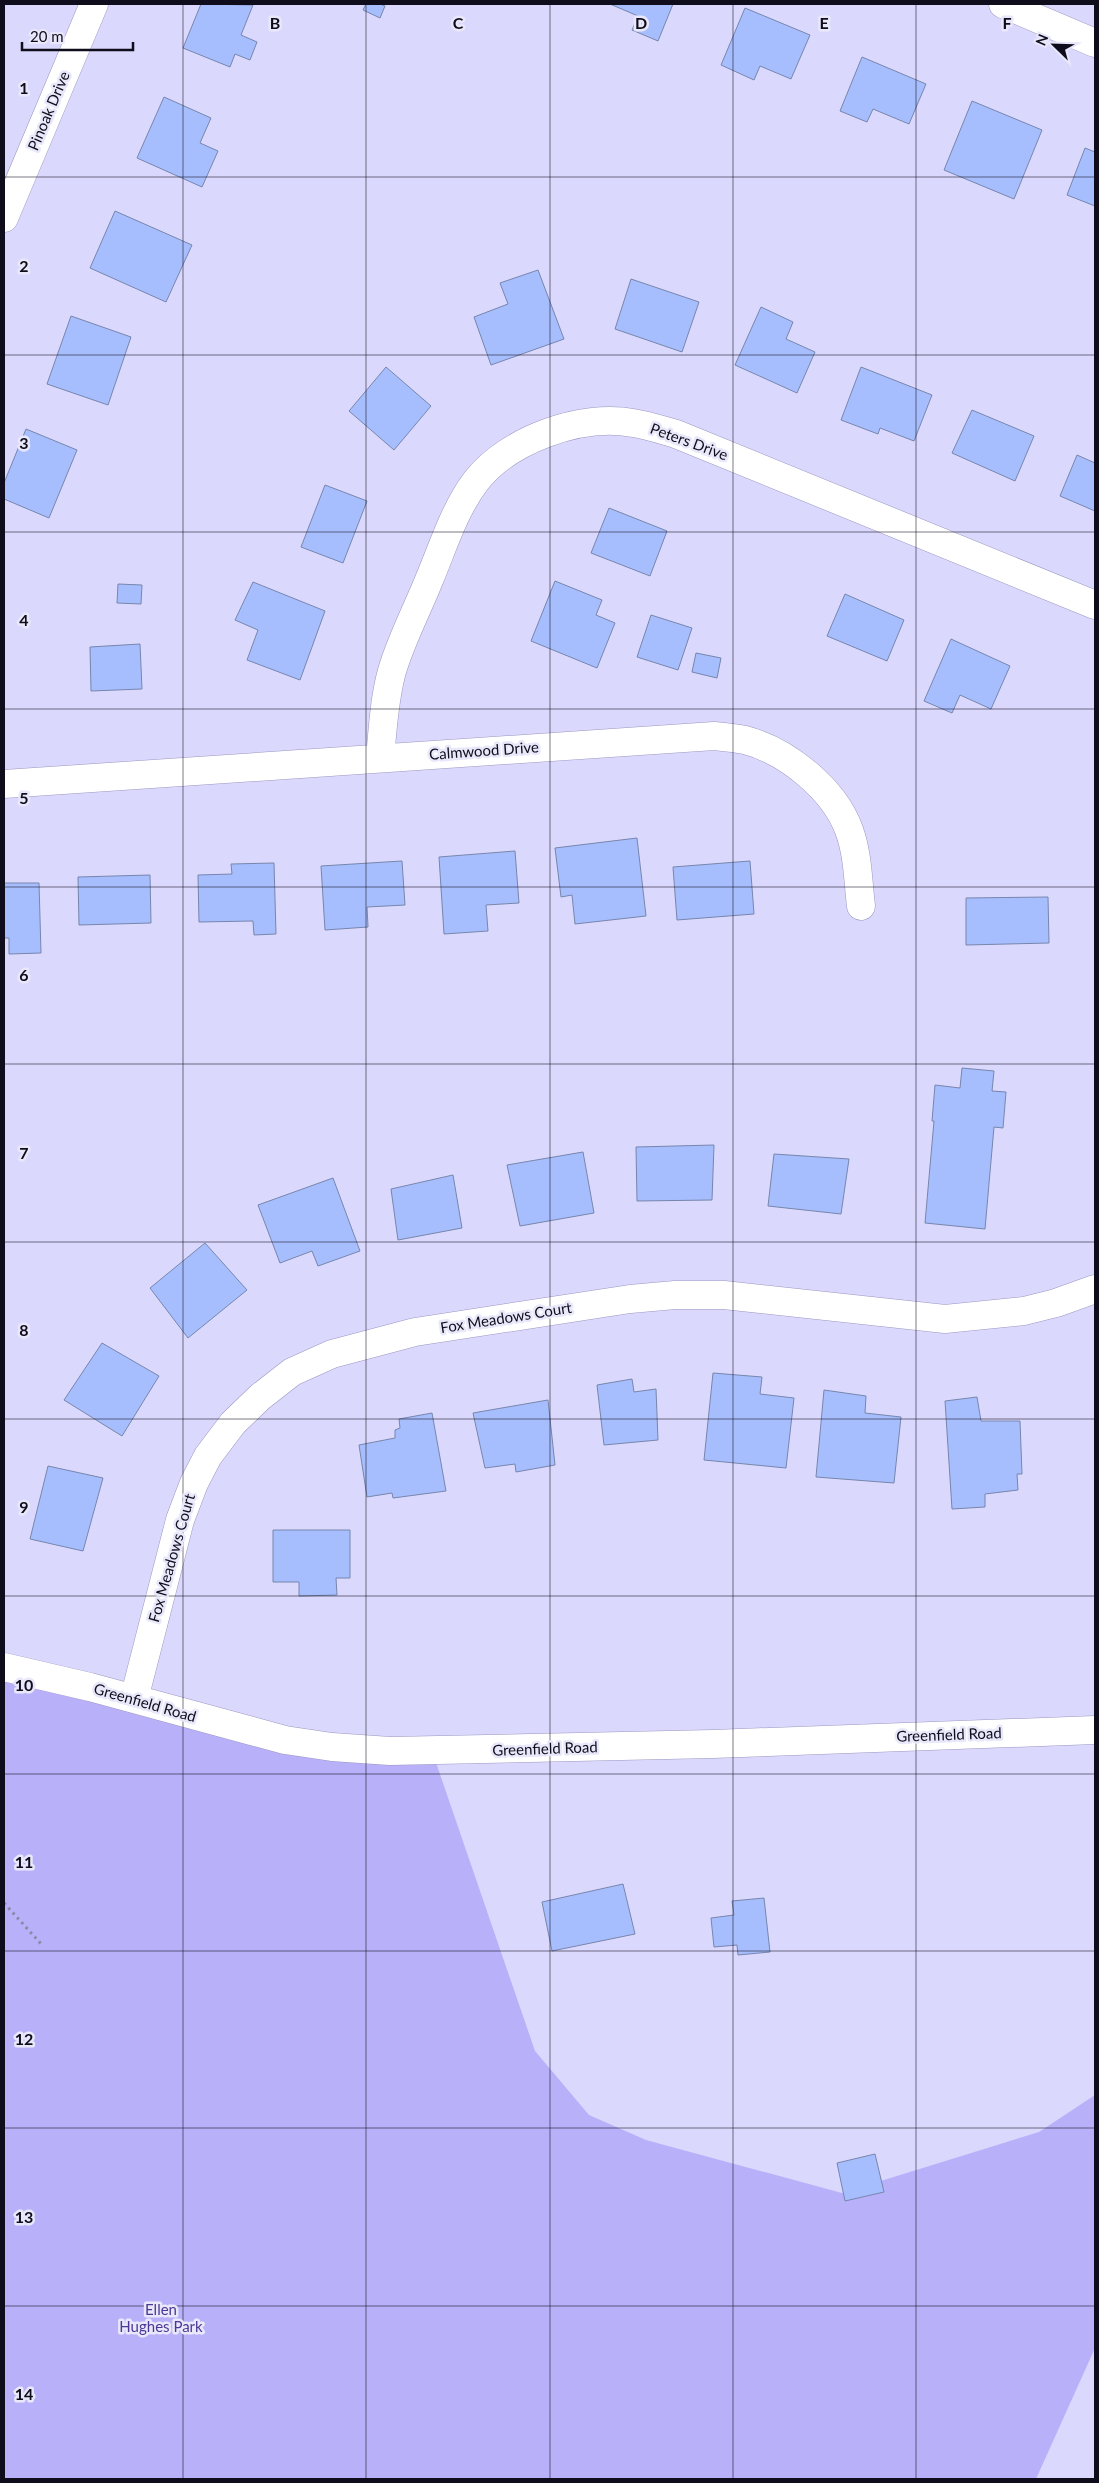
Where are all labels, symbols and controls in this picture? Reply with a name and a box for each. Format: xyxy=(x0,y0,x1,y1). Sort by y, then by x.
text: B xyxy=(270,13,280,32)
text: C xyxy=(453,13,464,32)
text: D xyxy=(635,13,647,32)
text: E xyxy=(819,13,829,32)
text: F xyxy=(1002,13,1012,32)
scale bar xyxy=(22,20,134,52)
north arrow xyxy=(1029,20,1079,70)
text: 20 m xyxy=(30,27,64,45)
text: N xyxy=(1032,31,1052,48)
street label: Pinoak Drive xyxy=(23,68,73,153)
text: 1 xyxy=(19,78,29,97)
text: 2 xyxy=(19,256,29,275)
street label: Peters Drive xyxy=(648,419,731,463)
text: 3 xyxy=(19,433,29,452)
text: 4 xyxy=(19,610,29,629)
street label: Calmwood Drive xyxy=(428,737,539,763)
text: 5 xyxy=(19,788,29,807)
text: 6 xyxy=(19,965,29,984)
text: 7 xyxy=(19,1143,29,1162)
street label: Fox Meadows Court xyxy=(439,1298,573,1336)
text: 8 xyxy=(19,1320,29,1339)
street label: Fox Meadows Court xyxy=(144,1491,198,1624)
text: 9 xyxy=(19,1497,29,1516)
text: 10 xyxy=(15,1675,33,1694)
street label: Greenfield Road xyxy=(92,1679,199,1725)
street label: Greenfield Road xyxy=(896,1723,1002,1745)
street label: Greenfield Road xyxy=(492,1737,598,1759)
text: 11 xyxy=(15,1852,33,1871)
text: 12 xyxy=(15,2029,33,2048)
text: 13 xyxy=(15,2207,33,2226)
park label: Ellen Hughes Park xyxy=(119,2300,203,2335)
text: 14 xyxy=(15,2384,33,2403)

